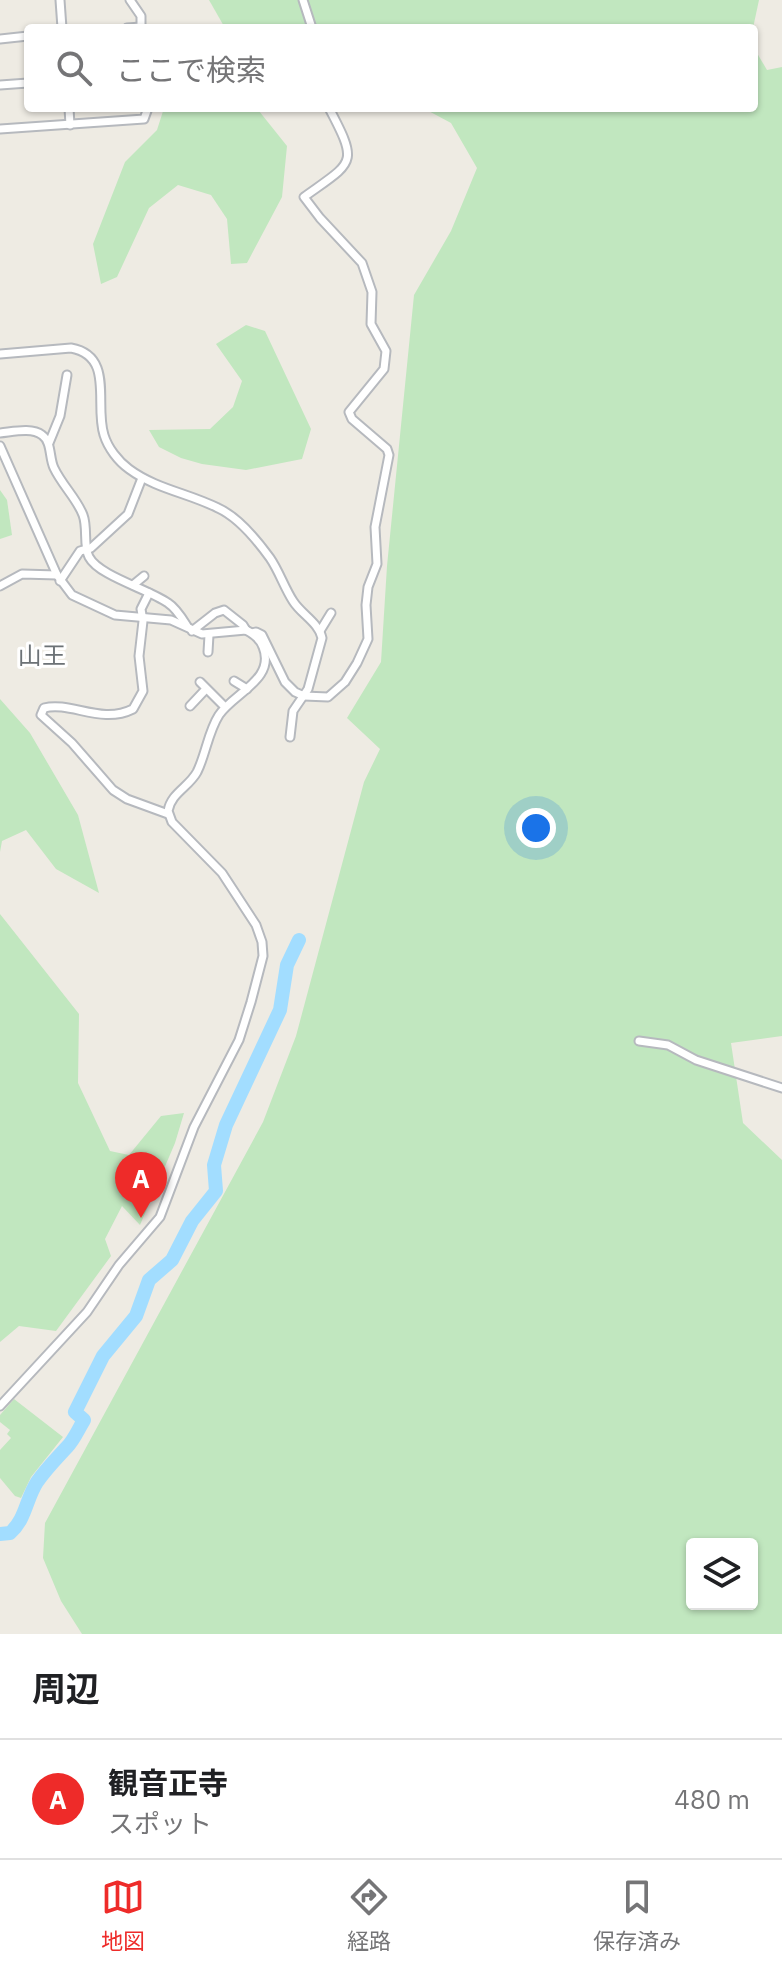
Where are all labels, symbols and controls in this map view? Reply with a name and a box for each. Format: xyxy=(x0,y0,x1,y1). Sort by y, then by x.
search box xyxy=(24,24,758,112)
icon: search xyxy=(52,46,96,90)
text: ここで検索 xyxy=(116,50,266,89)
district label: 山王 xyxy=(18,639,66,671)
your location xyxy=(516,808,556,848)
pin: A xyxy=(115,1152,167,1218)
map controls xyxy=(686,1538,758,1610)
button: layers xyxy=(686,1538,758,1610)
text: 周辺 xyxy=(32,1666,100,1710)
text: 観音正寺 xyxy=(108,1763,228,1802)
text: A xyxy=(49,1782,67,1816)
text: 480 m xyxy=(674,1782,750,1816)
text: スポット xyxy=(108,1806,212,1840)
tab: 地図 xyxy=(101,1875,145,1955)
tab: 経路 xyxy=(347,1875,391,1955)
tab: 保存済み xyxy=(593,1875,681,1955)

